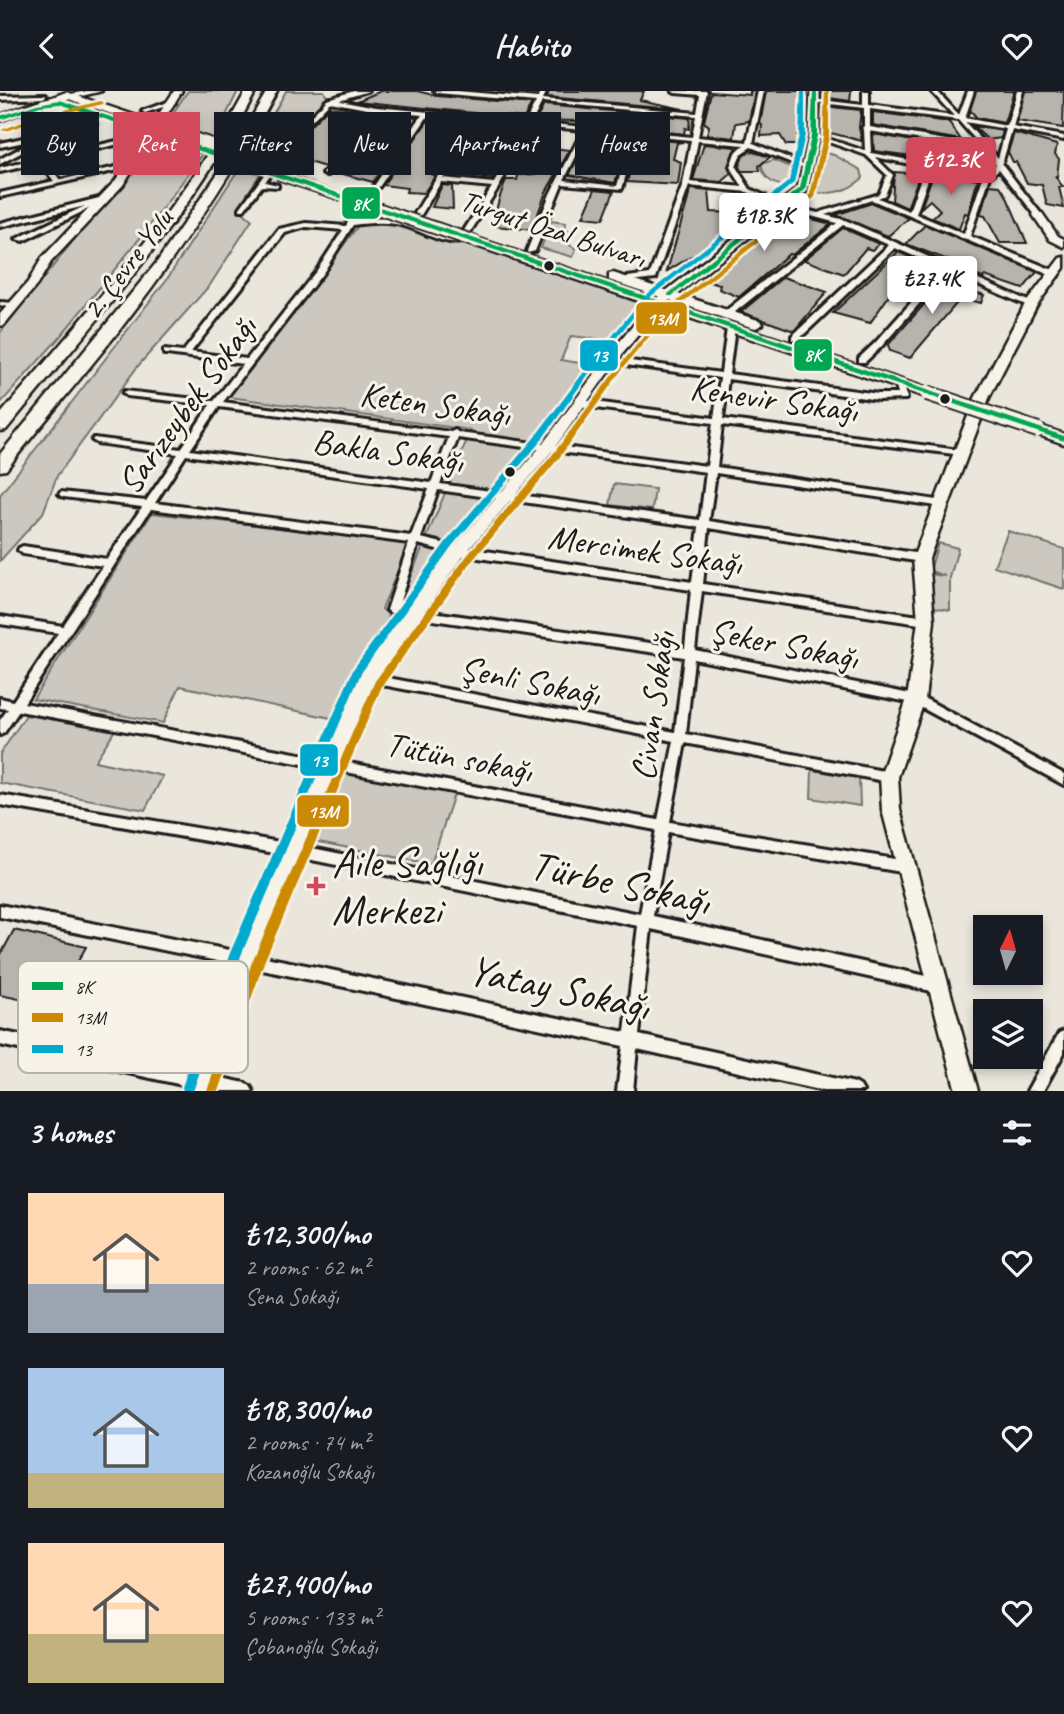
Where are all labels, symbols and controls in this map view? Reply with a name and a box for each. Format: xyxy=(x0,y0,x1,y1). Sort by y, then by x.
text: Habito xyxy=(494,25,570,66)
icon: back xyxy=(28,27,66,65)
icon: heart xyxy=(998,27,1036,65)
chip: Buy xyxy=(21,112,99,175)
chip: Rent xyxy=(113,112,200,175)
chip: Filters xyxy=(214,112,314,175)
chip: New xyxy=(328,112,411,175)
chip: Apartment xyxy=(425,112,561,175)
chip: House xyxy=(575,112,670,175)
pin: ₺12.3K xyxy=(894,137,1008,197)
text: ₺12.3K xyxy=(922,145,980,174)
street label: Turgut Özal Bulvarı xyxy=(456,181,652,277)
line badge: 8K xyxy=(341,186,381,220)
text: 8K xyxy=(352,192,374,216)
pin: ₺18.3K xyxy=(707,193,821,253)
street label: 2. Çevre Yolu xyxy=(73,200,182,327)
text: ₺18.3K xyxy=(735,201,793,230)
pin: ₺27.4K xyxy=(875,257,989,316)
unlabelled marker xyxy=(542,259,556,273)
text: ₺27.4K xyxy=(903,264,961,293)
line badge: 13M xyxy=(635,301,688,335)
street label: Sarızeybek Sokağı xyxy=(107,306,268,503)
text: 13M xyxy=(647,307,680,331)
line badge: 8K xyxy=(793,338,833,372)
line badge: 13 xyxy=(579,339,619,372)
text: 8K xyxy=(804,343,826,367)
text: 13 xyxy=(590,344,610,368)
street label: Kenevir Sokağı xyxy=(687,365,862,433)
street label: Keten Sokağı xyxy=(357,371,514,437)
unlabelled marker xyxy=(938,392,952,406)
street label: Bakla Sokağı xyxy=(310,418,467,484)
unlabelled marker xyxy=(503,465,517,479)
street label: Mercimek Sokağı xyxy=(545,514,746,586)
street label: Şeker Sokağı xyxy=(706,608,863,681)
street label: Civan Sokağı xyxy=(620,627,686,783)
street label: Şenli Sokağı xyxy=(456,645,605,717)
street label: Tütün sokağı xyxy=(382,721,537,793)
line badge: 13 xyxy=(299,743,339,777)
text: 13 xyxy=(310,749,330,773)
line badge: 13M xyxy=(296,794,350,828)
text: 13M xyxy=(308,800,341,824)
place label: Aile Sağlığı Merkezi xyxy=(332,836,484,937)
street label: Türbe Sokağı xyxy=(525,838,717,928)
marker: Aile Sağlığı Merkezi xyxy=(306,876,326,896)
north arrow xyxy=(973,915,1043,985)
map controls xyxy=(973,915,1043,1069)
street label: Yatay Sokağı xyxy=(464,943,656,1033)
legend xyxy=(18,961,248,1073)
text: 8K xyxy=(75,975,97,999)
button: layers xyxy=(973,999,1043,1069)
text: 13M xyxy=(75,1006,108,1030)
text: 13 xyxy=(75,1038,94,1062)
text: 3 homes xyxy=(28,1114,113,1152)
icon: filters xyxy=(998,1114,1036,1152)
text: ₺12,300/mo xyxy=(245,1215,370,1253)
icon: home xyxy=(84,1221,168,1305)
icon: heart xyxy=(998,1244,1036,1282)
text: 2 rooms · 62 m² xyxy=(245,1253,369,1282)
text: Sena Sokağı xyxy=(245,1282,339,1311)
text: ₺18,300/mo xyxy=(245,1390,370,1428)
icon: home xyxy=(84,1396,168,1480)
icon: heart xyxy=(998,1419,1036,1457)
text: 2 rooms · 74 m² xyxy=(245,1428,369,1457)
text: Kozanoğlu Sokağı xyxy=(245,1457,374,1486)
text: ₺27,400/mo xyxy=(245,1565,370,1603)
icon: home xyxy=(84,1571,168,1655)
icon: heart xyxy=(998,1594,1036,1632)
text: 5 rooms · 133 m² xyxy=(245,1603,380,1632)
text: Çobanoğlu Sokağı xyxy=(245,1632,378,1661)

